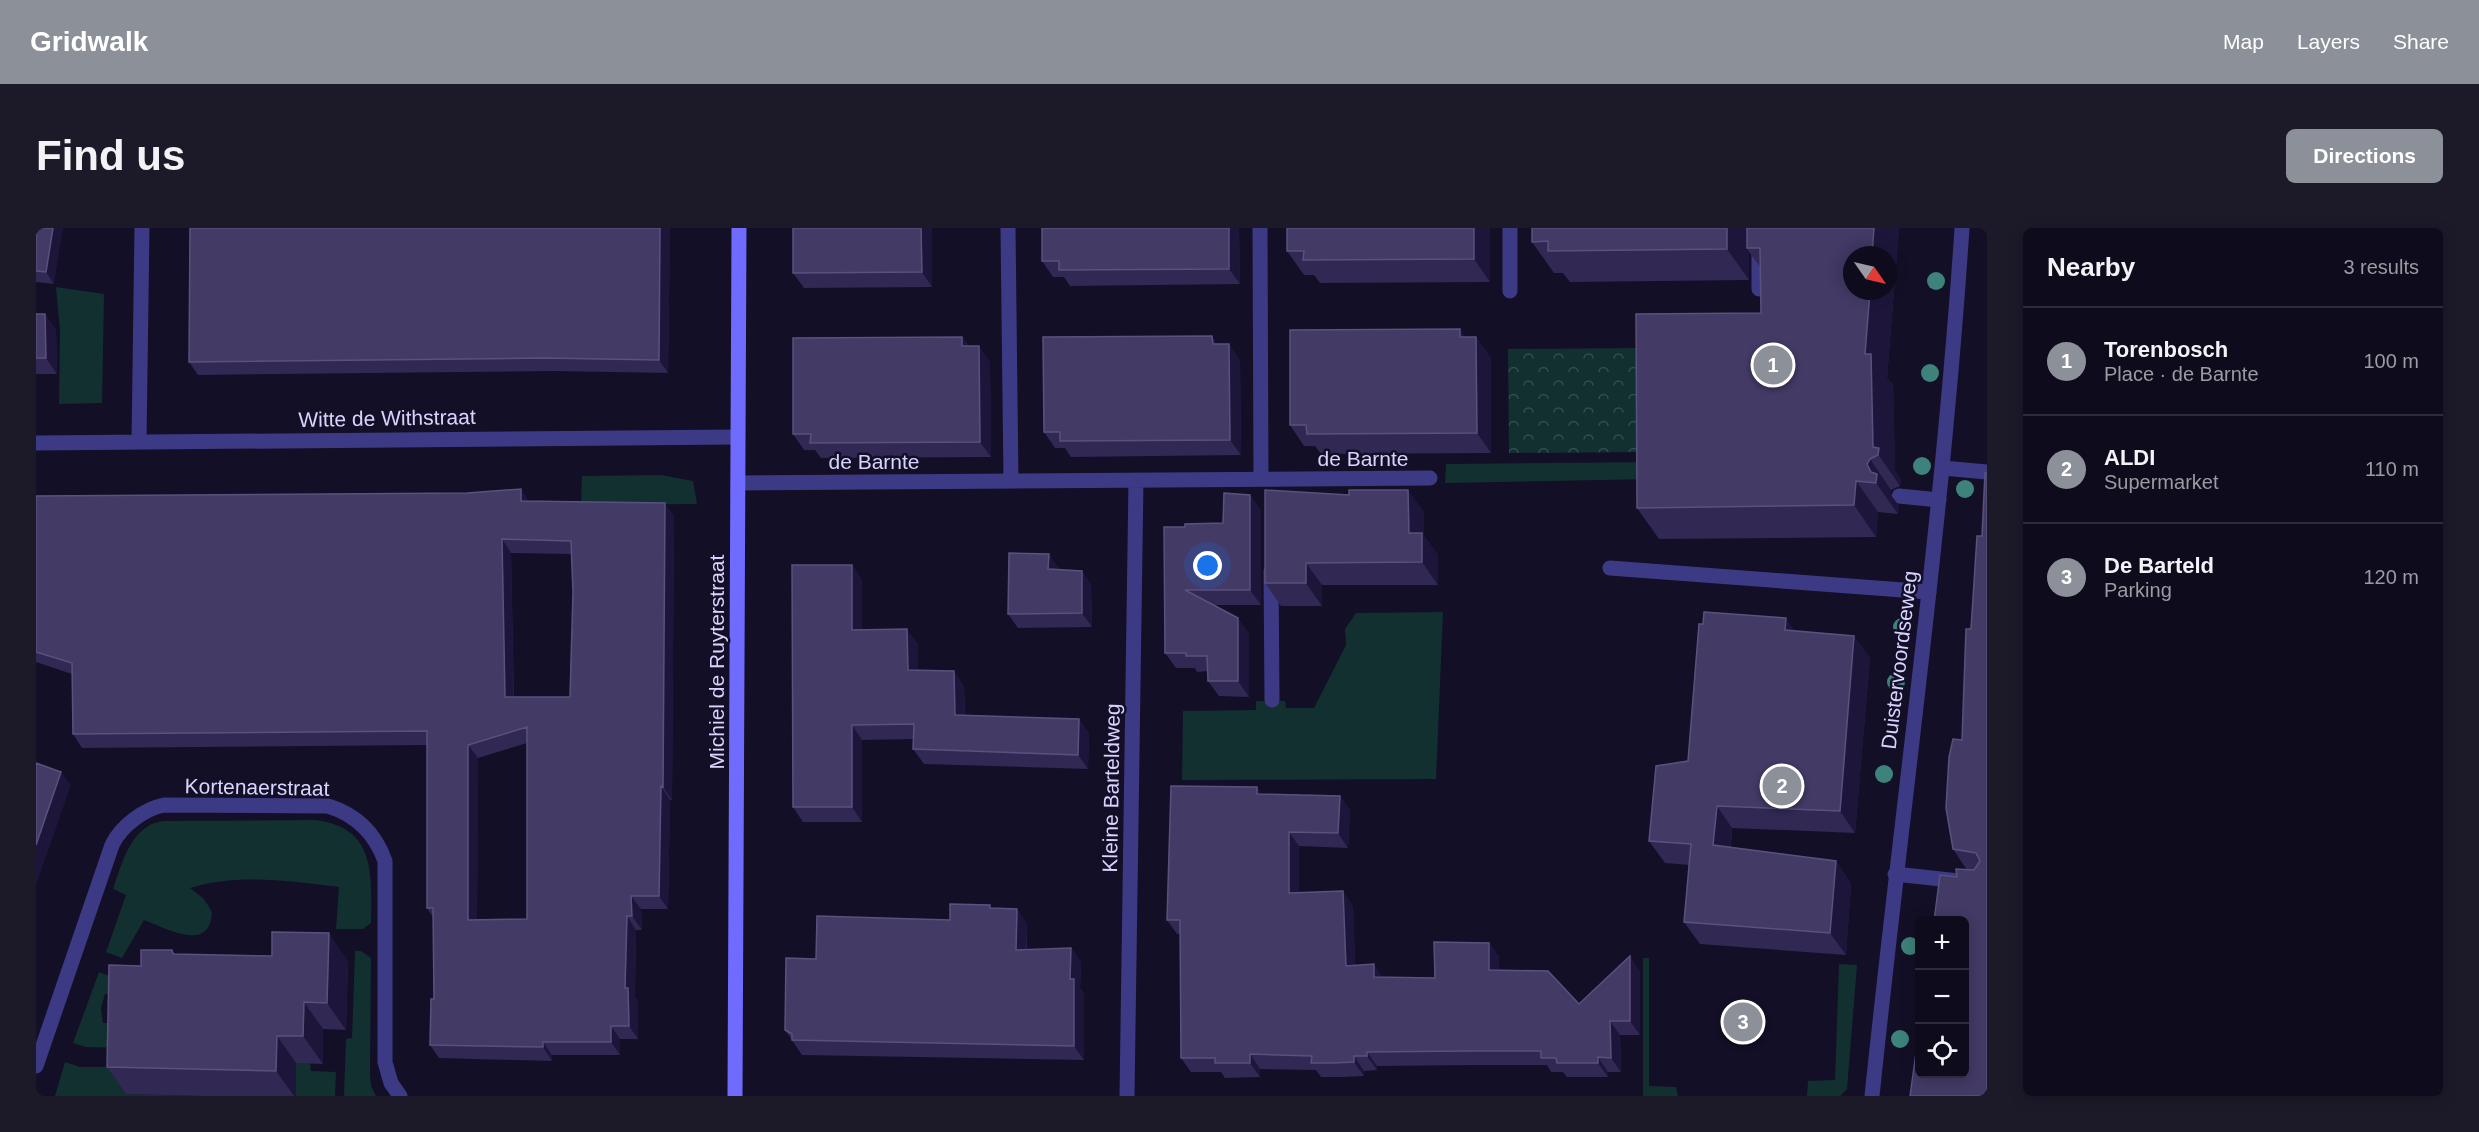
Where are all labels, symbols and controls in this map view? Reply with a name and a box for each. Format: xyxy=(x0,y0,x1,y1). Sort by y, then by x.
text: Gridwalk xyxy=(30,26,148,57)
text: Map xyxy=(2223,30,2264,53)
text: Layers xyxy=(2297,30,2360,53)
text: Share xyxy=(2393,30,2449,53)
button: Directions xyxy=(2286,129,2443,183)
text: Find us xyxy=(36,132,185,179)
north arrow xyxy=(1843,246,1897,300)
text: Nearby xyxy=(2047,252,2135,282)
text: 3 results xyxy=(2343,256,2419,278)
text: Torenbosch xyxy=(2104,337,2228,362)
pin: 1 xyxy=(1754,342,1792,388)
text: 1 xyxy=(2061,350,2072,372)
text: 100 m xyxy=(2363,350,2419,372)
text: Place · de Barnte xyxy=(2104,363,2259,385)
street label: Witte de Withstraat xyxy=(298,405,476,431)
text: ALDI xyxy=(2104,445,2155,470)
street label: de Barnte xyxy=(1317,447,1409,470)
street label: de Barnte xyxy=(828,450,920,473)
text: 2 xyxy=(2061,458,2072,480)
text: 110 m xyxy=(2365,458,2419,480)
text: Supermarket xyxy=(2104,471,2219,493)
your location xyxy=(1193,551,1222,580)
text: De Barteld xyxy=(2104,553,2214,578)
street label: Michiel de Ruyterstraat xyxy=(705,554,728,769)
text: 3 xyxy=(2061,566,2072,588)
text: 120 m xyxy=(2363,566,2419,588)
street label: Duistervoordseweg xyxy=(1877,569,1921,751)
text: Parking xyxy=(2104,579,2172,601)
street label: Kleine Barteldweg xyxy=(1098,703,1124,873)
pin: 2 xyxy=(1762,764,1802,808)
street label: Kortenaerstraat xyxy=(184,774,330,800)
map controls xyxy=(1915,916,1969,1078)
button: + xyxy=(1915,916,1969,970)
button: − xyxy=(1915,970,1969,1024)
pin: 3 xyxy=(1724,1000,1762,1044)
button: locate xyxy=(1915,1024,1969,1078)

